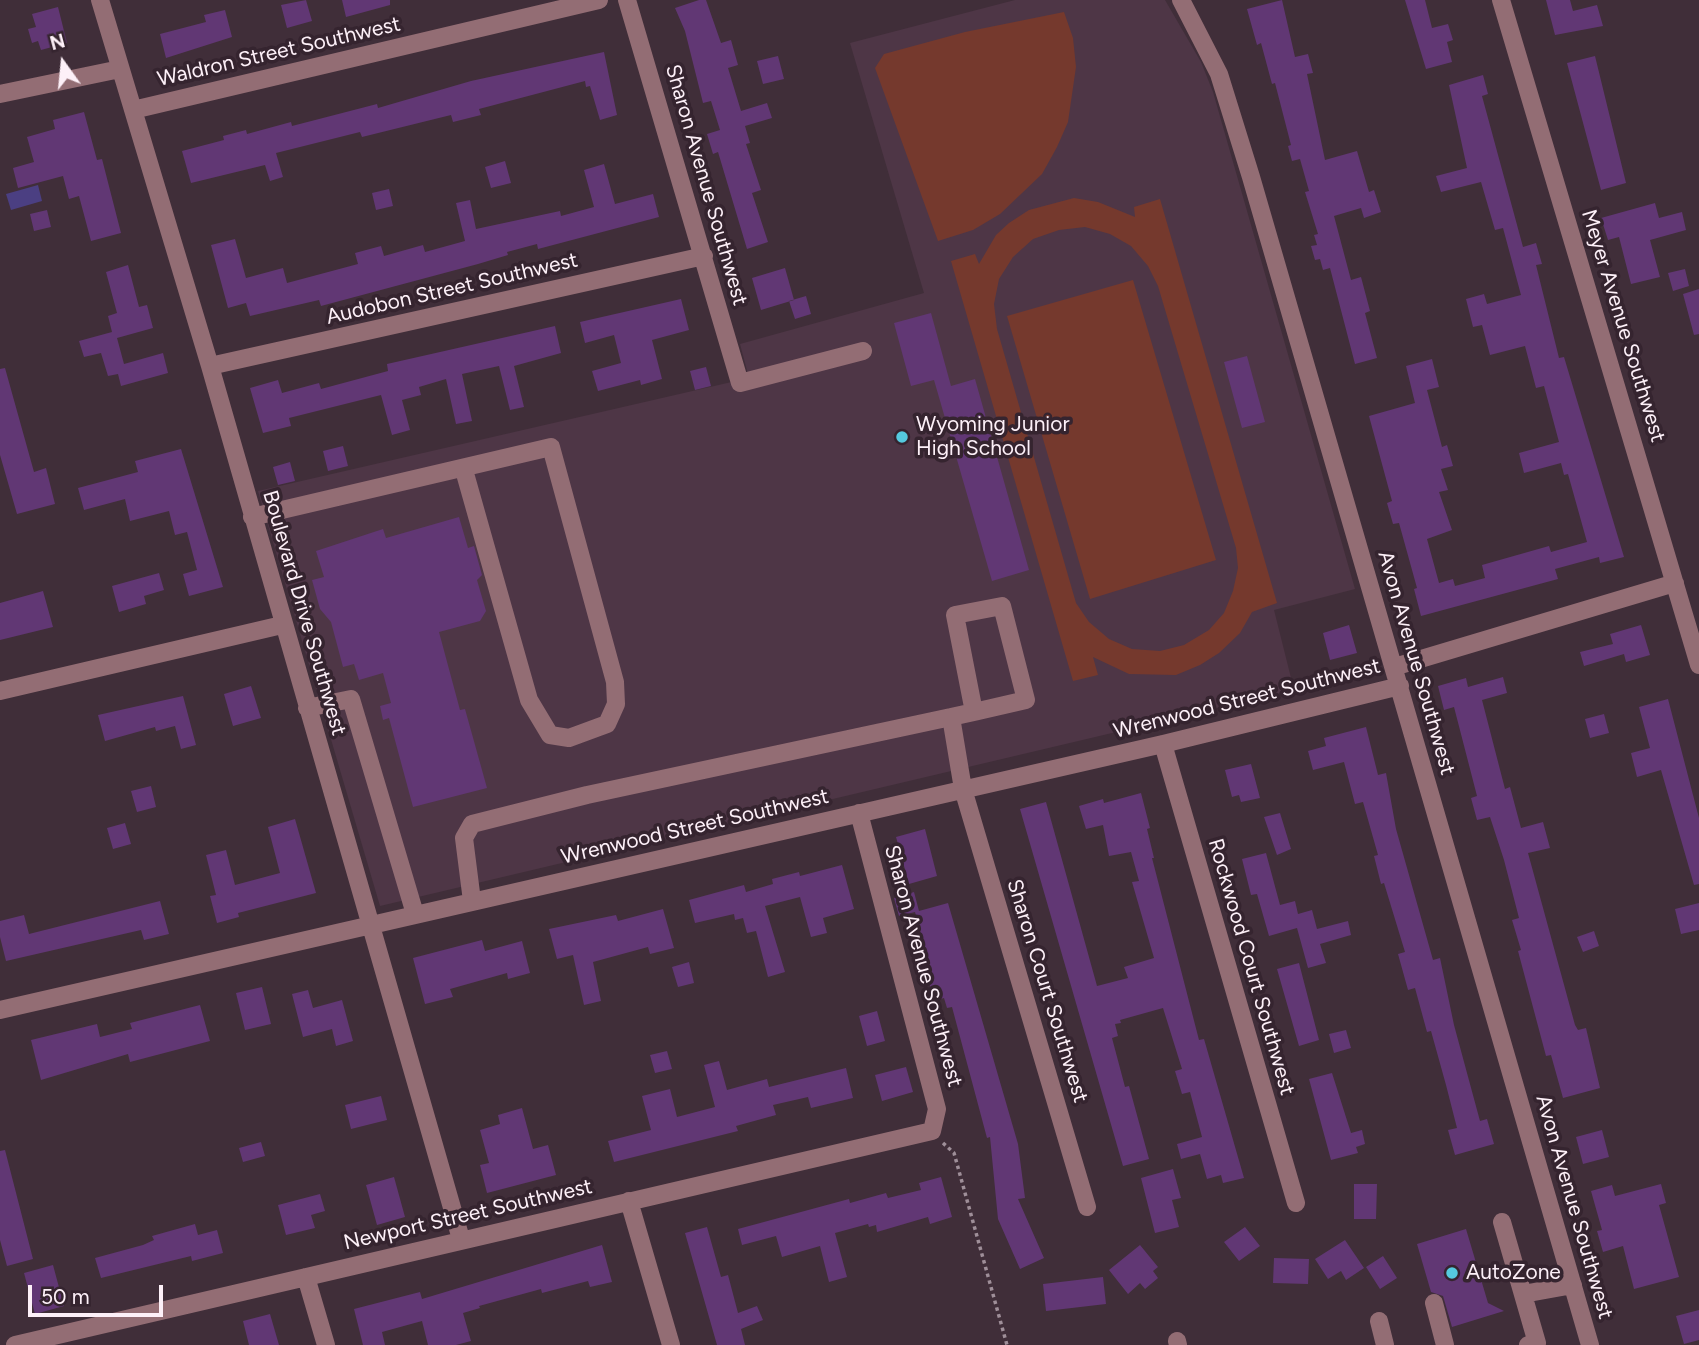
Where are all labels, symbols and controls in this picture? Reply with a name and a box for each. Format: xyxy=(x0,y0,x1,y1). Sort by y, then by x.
street label: Waldron Street Southwest xyxy=(155,12,403,92)
north arrow xyxy=(28,28,98,98)
text: N xyxy=(47,29,68,55)
street label: Sharon Avenue Southwest xyxy=(660,62,752,308)
street label: Meyer Avenue Southwest xyxy=(1576,207,1670,445)
street label: Audobon Street Southwest xyxy=(324,248,580,330)
place label: Wyoming Junior High School xyxy=(916,412,1069,462)
marker: Wyoming Junior High School xyxy=(894,429,910,445)
street label: Boulevard Drive Southwest xyxy=(257,487,351,739)
street label: Avon Avenue Southwest xyxy=(1372,548,1460,778)
street label: Wrenwood Street Southwest xyxy=(1111,654,1383,744)
street label: Wrenwood Street Southwest xyxy=(559,784,831,870)
street label: Rockwood Court Southwest xyxy=(1202,836,1300,1098)
street label: Sharon Avenue Southwest xyxy=(879,842,967,1090)
street label: Sharon Court Southwest xyxy=(1001,876,1093,1106)
street label: Avon Avenue Southwest xyxy=(1530,1092,1618,1322)
street label: Newport Street Southwest xyxy=(341,1174,595,1256)
place label: AutoZone xyxy=(1466,1260,1561,1286)
marker: AutoZone xyxy=(1444,1265,1460,1281)
scale bar xyxy=(32,1272,166,1316)
text: 50 m xyxy=(41,1284,90,1309)

